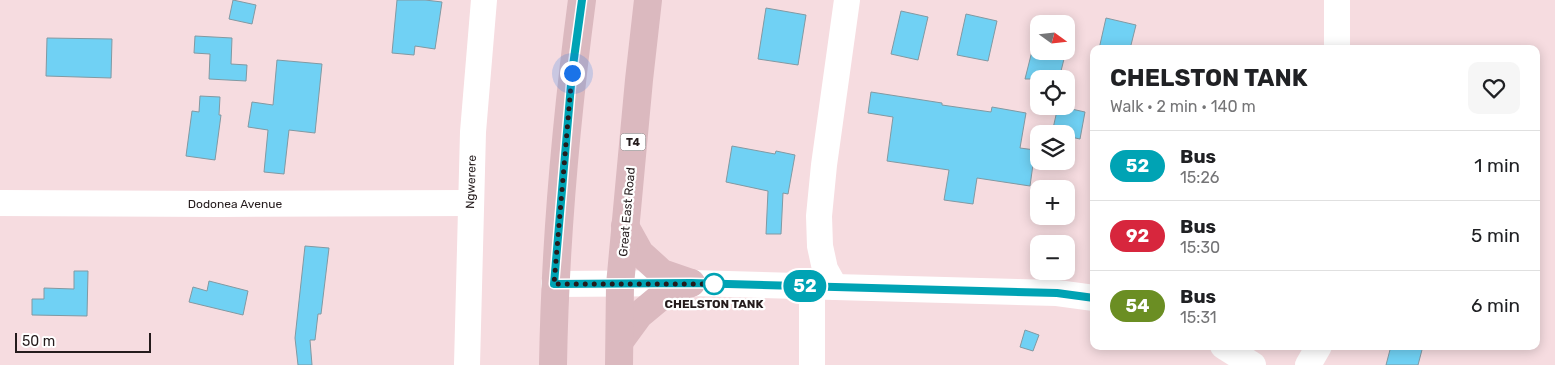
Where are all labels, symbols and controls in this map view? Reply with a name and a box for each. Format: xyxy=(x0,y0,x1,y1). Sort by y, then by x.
north arrow xyxy=(1030,15,1075,60)
map controls xyxy=(1030,15,1075,280)
your location xyxy=(560,61,585,86)
button: heart xyxy=(1468,62,1520,114)
text: CHELSTON TANK xyxy=(1110,64,1308,92)
button: locate xyxy=(1030,70,1075,115)
text: Walk · 2 min · 140 m xyxy=(1110,97,1256,116)
button: layers xyxy=(1030,125,1075,170)
road number: T4 xyxy=(620,134,646,150)
text: Bus xyxy=(1180,145,1216,168)
street label: Ngwerere xyxy=(463,154,479,209)
text: 1 min xyxy=(1474,154,1520,177)
text: 52 xyxy=(1126,155,1149,177)
street label: Great East Road xyxy=(616,167,638,257)
text: 15:26 xyxy=(1180,168,1220,187)
button: + xyxy=(1030,180,1075,225)
street label: Dodonea Avenue xyxy=(188,197,283,211)
text: Bus xyxy=(1180,215,1216,238)
text: 5 min xyxy=(1471,224,1520,247)
text: 92 xyxy=(1126,225,1149,247)
button: − xyxy=(1030,235,1075,280)
text: 15:30 xyxy=(1180,238,1220,257)
line badge: 52 xyxy=(782,270,828,302)
marker: CHELSTON TANK xyxy=(703,273,725,295)
text: 52 xyxy=(793,275,817,297)
text: Bus xyxy=(1180,285,1216,308)
text: 6 min xyxy=(1471,294,1520,317)
text: 54 xyxy=(1126,295,1149,317)
place label: CHELSTON TANK xyxy=(665,297,763,311)
text: 15:31 xyxy=(1180,308,1217,327)
scale bar xyxy=(15,330,151,353)
text: 50 m xyxy=(22,333,55,350)

